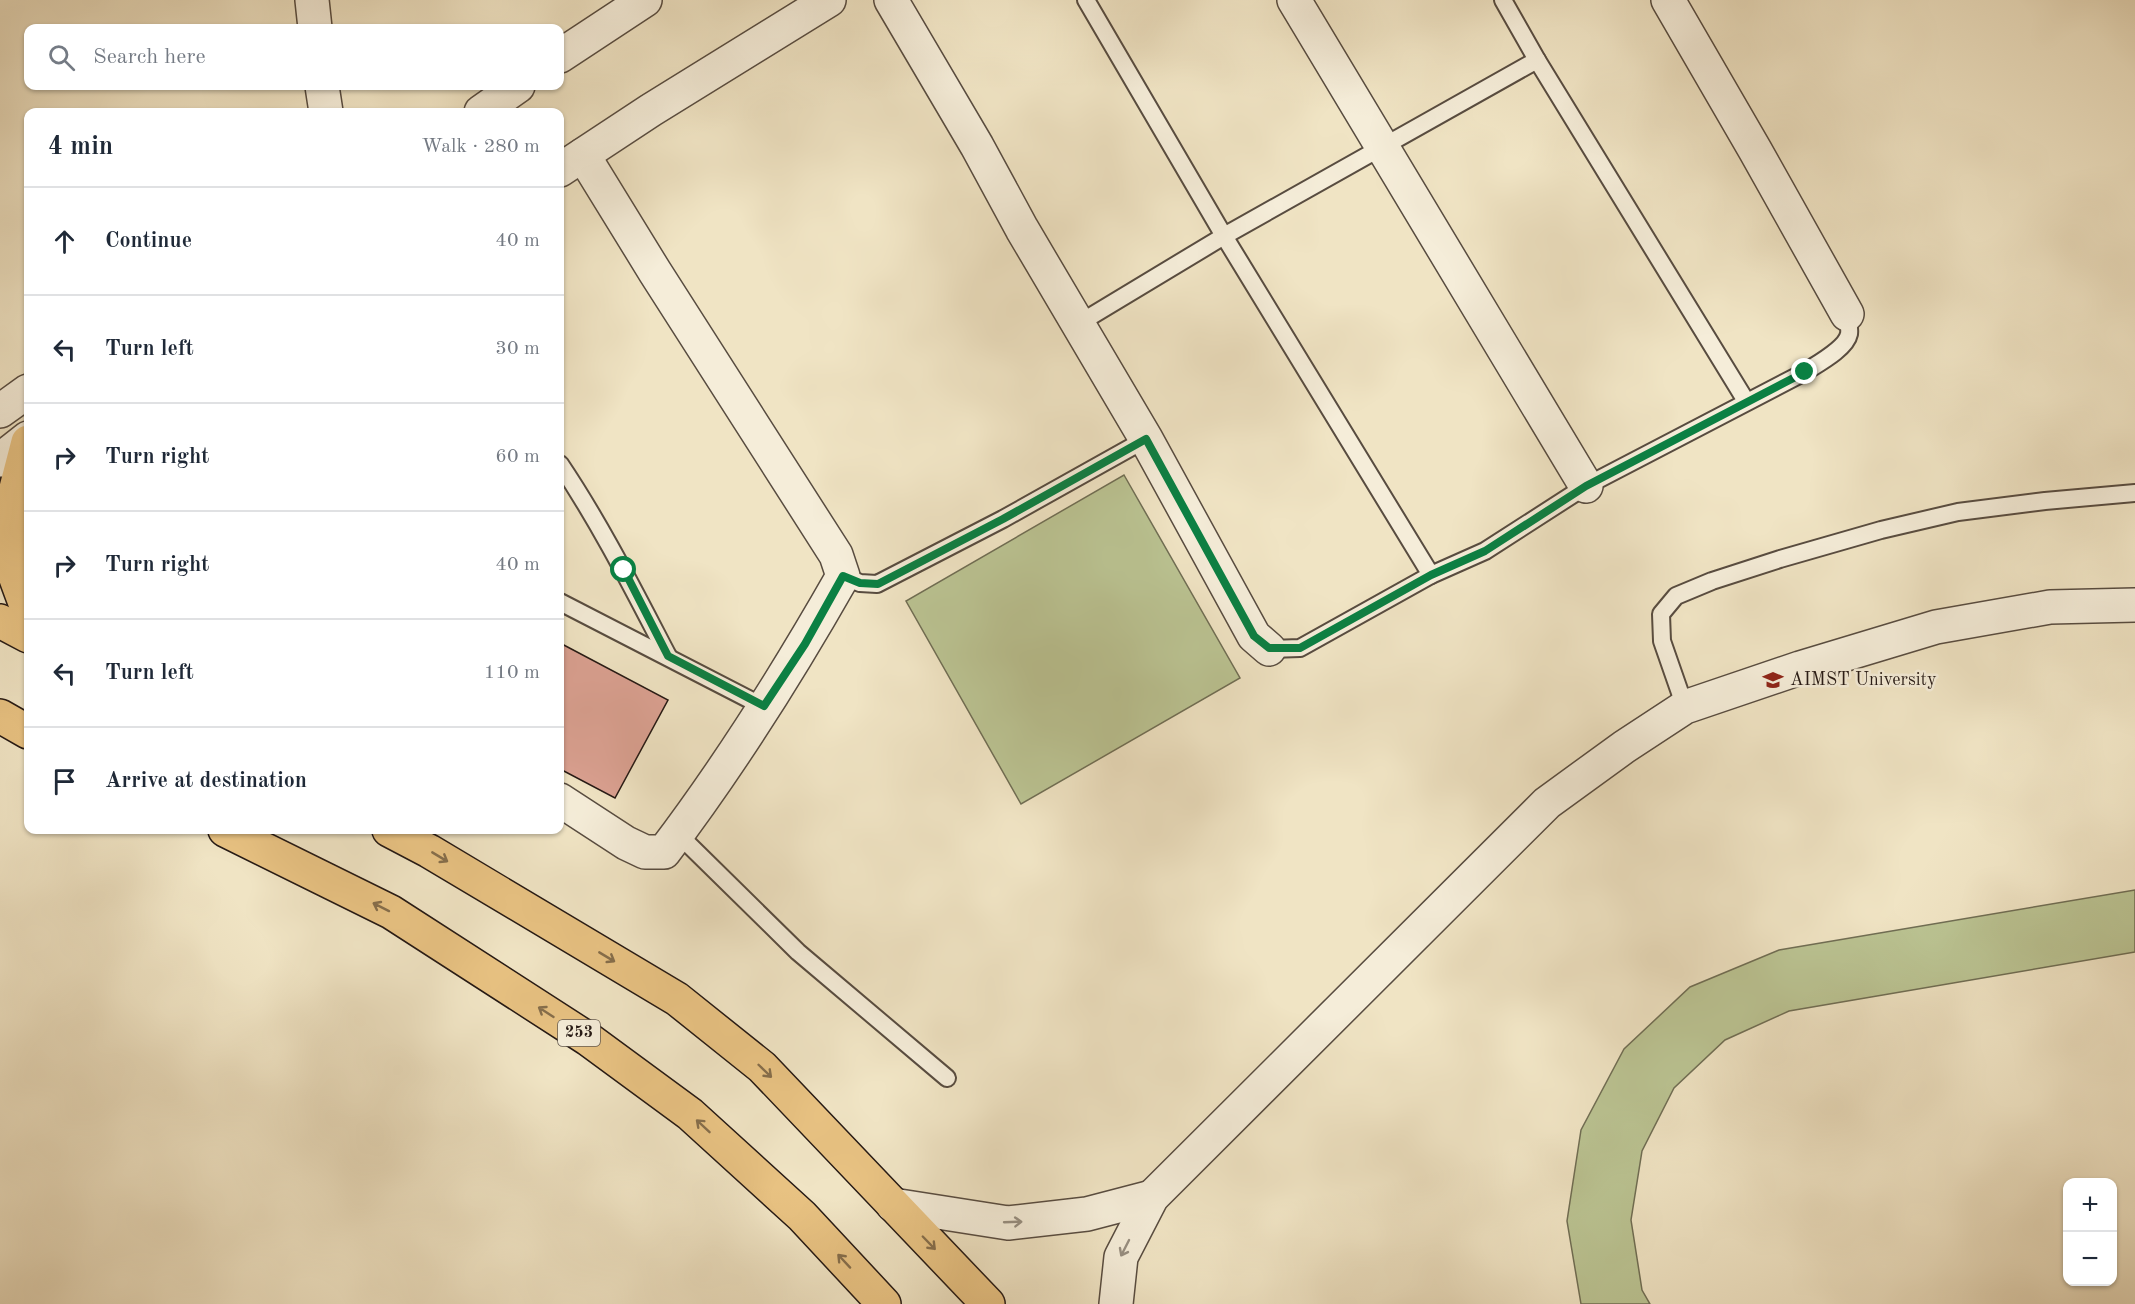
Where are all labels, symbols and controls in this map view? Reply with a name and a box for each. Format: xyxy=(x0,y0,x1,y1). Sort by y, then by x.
search box xyxy=(24,24,564,90)
icon: search xyxy=(45,41,78,74)
text: Search here xyxy=(93,46,206,68)
text: 4 min xyxy=(48,134,113,160)
text: Walk · 280 m xyxy=(421,137,540,157)
icon: ahead xyxy=(48,225,81,258)
text: Continue xyxy=(105,230,192,252)
text: 40 m xyxy=(495,231,540,251)
icon: left xyxy=(48,333,81,366)
text: Turn left xyxy=(105,338,194,360)
text: 30 m xyxy=(495,339,540,359)
route end xyxy=(1791,358,1817,384)
icon: right xyxy=(48,441,81,474)
text: Turn right xyxy=(105,446,209,468)
text: 60 m xyxy=(495,447,540,467)
icon: right xyxy=(48,549,81,582)
text: Turn right xyxy=(105,554,209,576)
text: 40 m xyxy=(495,555,540,575)
route start xyxy=(610,556,636,582)
icon: left xyxy=(48,657,81,690)
text: Turn left xyxy=(105,662,194,684)
text: 110 m xyxy=(484,663,540,683)
school or university icon: AIMST University xyxy=(1761,668,1785,692)
place label: AIMST University xyxy=(1790,671,1937,689)
icon: arrive xyxy=(48,765,81,798)
text: Arrive at destination xyxy=(105,770,307,792)
one-way arrow xyxy=(431,852,448,864)
one-way arrow xyxy=(372,901,390,913)
one-way arrow xyxy=(598,952,615,964)
one-way arrow xyxy=(538,1006,554,1018)
road number: 253 xyxy=(558,1020,600,1046)
one-way arrow xyxy=(758,1064,773,1078)
one-way arrow xyxy=(696,1119,711,1133)
map controls xyxy=(2063,1178,2117,1286)
button: + xyxy=(2063,1178,2117,1232)
one-way arrow xyxy=(1002,1216,1022,1228)
button: − xyxy=(2063,1232,2117,1286)
one-way arrow xyxy=(921,1235,936,1250)
one-way arrow xyxy=(1119,1239,1131,1257)
one-way arrow xyxy=(837,1254,851,1269)

